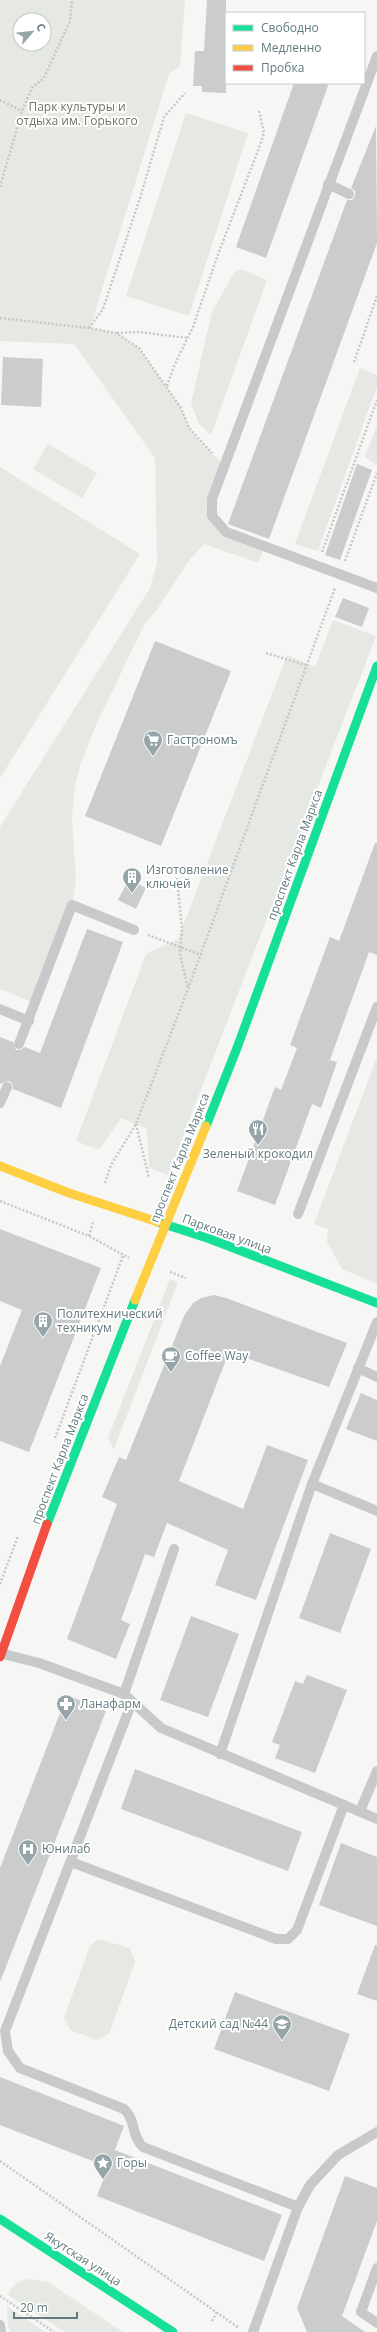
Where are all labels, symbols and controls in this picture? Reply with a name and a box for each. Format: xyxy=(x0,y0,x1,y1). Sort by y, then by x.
north arrow xyxy=(12,12,52,52)
legend xyxy=(225,12,365,84)
text: Свободно xyxy=(261,19,319,36)
text: С xyxy=(33,20,50,34)
text: Медленно xyxy=(261,39,321,56)
text: Пробка xyxy=(261,59,304,76)
park label: Парк культуры и отдыха им. Горького xyxy=(16,98,138,129)
supermarket icon: Гастрономъ xyxy=(142,729,164,757)
place label: Гастрономъ xyxy=(167,731,238,748)
street label: проспект Карла Маркса xyxy=(263,787,326,923)
place label: Изготовление ключей xyxy=(146,861,229,892)
building icon: Изготовление ключей xyxy=(121,866,143,894)
street label: проспект Карла Маркса xyxy=(146,1091,213,1225)
restaurant icon: Зеленый крокодил xyxy=(247,1118,269,1146)
place label: Зеленый крокодил xyxy=(203,1145,313,1162)
street label: Парковая улица xyxy=(180,1209,274,1258)
place label: Политехнический техникум xyxy=(57,1305,163,1336)
building icon: Политехнический техникум xyxy=(32,1310,54,1338)
cafe icon: Coffee Way xyxy=(160,1345,182,1373)
place label: Coffee Way xyxy=(185,1347,249,1364)
street label: проспект Карла Маркса xyxy=(27,1391,92,1526)
pharmacy icon: Ланафарм xyxy=(55,1693,77,1721)
place label: Ланафарм xyxy=(80,1695,141,1712)
hospital icon: Юнилаб xyxy=(17,1838,39,1866)
place label: Юнилаб xyxy=(42,1840,90,1857)
school or university icon: Детский сад №44 xyxy=(271,2013,293,2041)
place label: Детский сад №44 xyxy=(169,2015,268,2032)
place icon: Горы xyxy=(92,2152,114,2180)
place label: Горы xyxy=(117,2154,147,2171)
street label: Якутская улица xyxy=(42,2227,125,2290)
scale bar xyxy=(14,2294,77,2320)
text: 20 m xyxy=(20,2299,48,2316)

